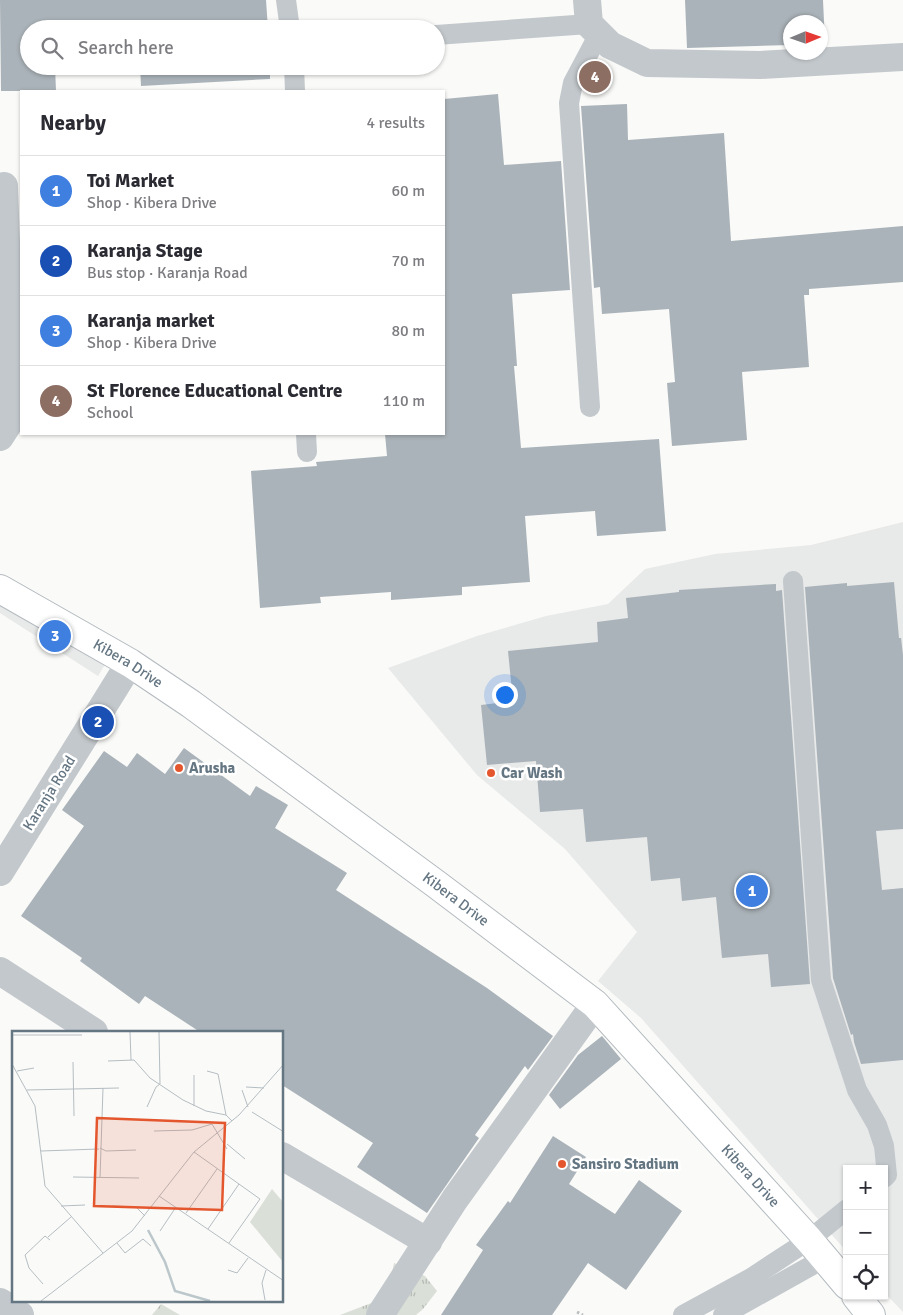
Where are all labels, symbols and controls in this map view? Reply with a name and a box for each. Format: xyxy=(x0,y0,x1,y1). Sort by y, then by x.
north arrow xyxy=(783,15,828,60)
search box xyxy=(20,20,445,75)
icon: search xyxy=(38,34,66,62)
text: Search here xyxy=(78,36,174,60)
pin: 4 xyxy=(579,58,611,96)
text: Nearby xyxy=(40,110,106,136)
text: 4 results xyxy=(366,113,425,133)
text: Toi Market xyxy=(87,169,174,193)
text: 1 xyxy=(52,181,60,201)
text: 60 m xyxy=(391,181,425,201)
text: Shop · Kibera Drive xyxy=(87,193,217,213)
text: Karanja Stage xyxy=(87,239,203,263)
text: 2 xyxy=(52,251,60,271)
text: 70 m xyxy=(391,251,425,271)
text: Bus stop · Karanja Road xyxy=(87,263,248,283)
text: Karanja market xyxy=(87,309,215,333)
text: 3 xyxy=(52,321,60,341)
text: 80 m xyxy=(391,321,425,341)
text: Shop · Kibera Drive xyxy=(87,333,217,353)
text: St Florence Educational Centre xyxy=(87,379,342,403)
text: 4 xyxy=(52,391,60,411)
text: 110 m xyxy=(383,391,425,411)
text: School xyxy=(87,403,133,423)
pin: 3 xyxy=(39,617,71,655)
street label: Kibera Drive xyxy=(90,635,166,691)
your location xyxy=(492,682,518,708)
pin: 2 xyxy=(82,703,114,741)
street label: Karanja Road xyxy=(19,752,79,834)
place label: Arusha xyxy=(189,759,236,777)
marker: Arusha xyxy=(173,762,185,774)
place label: Car Wash xyxy=(501,764,563,782)
marker: Car Wash xyxy=(485,767,497,779)
street label: Kibera Drive xyxy=(419,868,493,930)
pin: 1 xyxy=(736,872,768,910)
inset map xyxy=(12,1031,284,1302)
street label: Kibera Drive xyxy=(718,1141,784,1211)
place label: Sansiro Stadium xyxy=(572,1155,679,1173)
marker: Sansiro Stadium xyxy=(556,1158,568,1170)
map controls xyxy=(843,1165,888,1300)
button: + xyxy=(843,1165,888,1210)
button: − xyxy=(843,1210,888,1255)
button: locate xyxy=(843,1255,888,1300)

